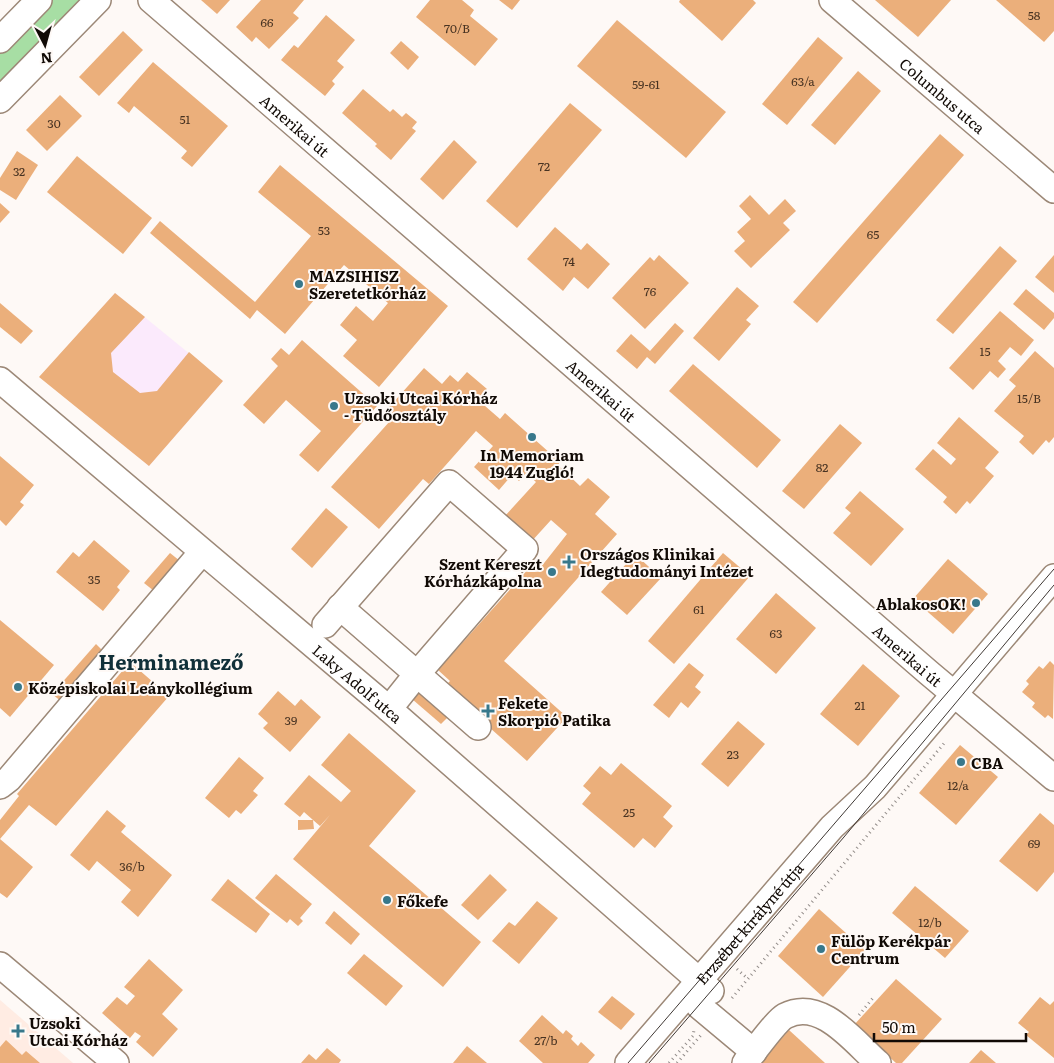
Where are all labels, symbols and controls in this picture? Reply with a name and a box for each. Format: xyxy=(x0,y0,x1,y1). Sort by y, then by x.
house number: 58 xyxy=(1028,6,1041,24)
house number: 66 xyxy=(261,13,274,31)
house number: 70/B xyxy=(444,19,470,37)
north arrow xyxy=(20,20,70,70)
text: N xyxy=(39,48,53,70)
street label: Columbus utca xyxy=(895,52,992,139)
house number: 63/a xyxy=(791,72,815,90)
house number: 59-61 xyxy=(632,75,660,93)
street label: Amerikai út xyxy=(256,88,335,162)
house number: 51 xyxy=(180,110,191,128)
house number: 30 xyxy=(47,114,61,132)
house number: 72 xyxy=(538,157,550,175)
house number: 32 xyxy=(13,162,25,180)
house number: 53 xyxy=(318,221,330,239)
house number: 65 xyxy=(867,225,879,243)
house number: 74 xyxy=(563,252,575,270)
place label: MAZSIHISZ Szeretetkórház xyxy=(309,264,426,304)
marker: MAZSIHISZ Szeretetkórház xyxy=(293,278,305,290)
house number: 76 xyxy=(644,282,657,300)
house number: 15 xyxy=(980,342,990,360)
street label: Amerikai út xyxy=(562,353,642,427)
place label: Uzsoki Utcai Kórház - Tüdőosztály xyxy=(344,386,497,426)
house number: 15/B xyxy=(1017,389,1041,407)
marker: Uzsoki Utcai Kórház - Tüdőosztály xyxy=(328,400,340,412)
marker: In Memoriam 1944 Zugló! xyxy=(526,431,538,443)
place label: In Memoriam 1944 Zugló! xyxy=(480,443,584,483)
house number: 82 xyxy=(816,458,828,476)
place label: Országos Klinikai Idegtudományi Intézet xyxy=(580,542,754,582)
place label: Szent Kereszt Kórházkápolna xyxy=(424,552,542,592)
marker: Országos Klinikai Idegtudományi Intézet xyxy=(562,555,576,569)
marker: Szent Kereszt Kórházkápolna xyxy=(546,566,558,578)
house number: 35 xyxy=(88,570,100,588)
place label: AblakosOK! xyxy=(876,592,966,615)
marker: AblakosOK! xyxy=(970,597,982,609)
house number: 61 xyxy=(693,600,705,618)
street label: Amerikai út xyxy=(868,618,948,691)
house number: 63 xyxy=(770,624,782,642)
street label: Laky Adolf utca xyxy=(308,638,409,728)
district label: Herminamező xyxy=(98,646,244,676)
place label: Középiskolai Leánykollégium xyxy=(28,676,253,699)
marker: Középiskolai Leánykollégium xyxy=(12,681,24,693)
place label: Fekete Skorpió Patika xyxy=(498,691,611,731)
house number: 21 xyxy=(855,696,866,714)
marker: Fekete Skorpió Patika xyxy=(482,705,494,717)
house number: 39 xyxy=(285,711,297,729)
house number: 23 xyxy=(727,745,739,763)
place label: CBA xyxy=(971,751,1004,774)
marker: CBA xyxy=(955,756,967,768)
house number: 12/a xyxy=(947,776,969,794)
house number: 25 xyxy=(623,803,635,821)
house number: 69 xyxy=(1028,834,1040,852)
street label: Erzsébet királyné útja xyxy=(690,856,809,989)
house number: 36/b xyxy=(119,857,145,875)
place label: Főkefe xyxy=(397,889,449,912)
marker: Főkefe xyxy=(381,894,393,906)
house number: 12/b xyxy=(918,913,942,931)
place label: Fülöp Kerékpár Centrum xyxy=(831,929,951,969)
marker: Fülöp Kerékpár Centrum xyxy=(815,943,827,955)
scale bar xyxy=(874,1010,1026,1042)
place label: Uzsoki Utcai Kórház xyxy=(29,1011,128,1051)
text: 50 m xyxy=(882,1015,916,1038)
marker: Uzsoki Utcai Kórház xyxy=(11,1024,25,1038)
house number: 27/b xyxy=(534,1031,558,1049)

